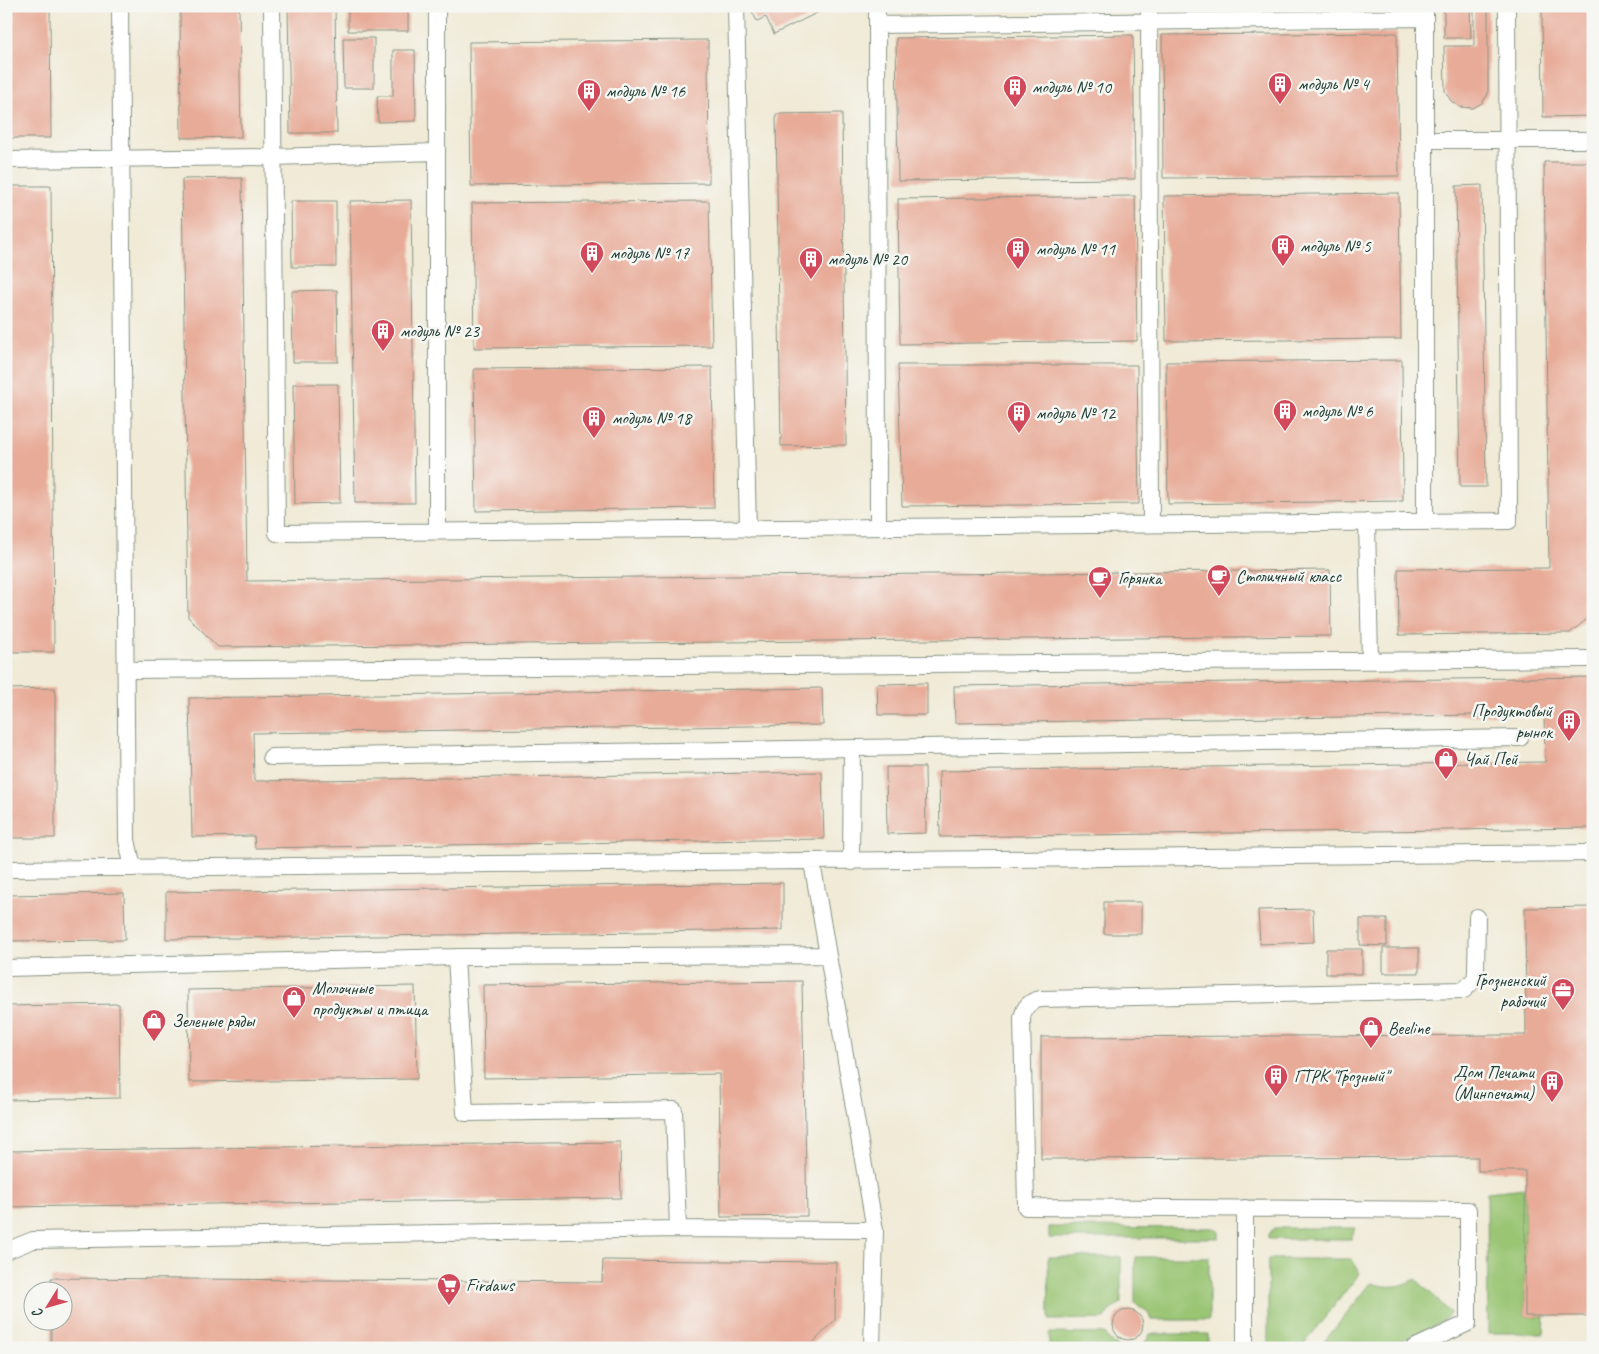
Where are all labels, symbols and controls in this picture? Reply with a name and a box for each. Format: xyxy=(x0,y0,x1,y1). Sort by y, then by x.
building icon: модуль № 4 xyxy=(1267,71,1293,105)
place label: модуль № 4 xyxy=(1298,73,1371,95)
building icon: модуль № 10 xyxy=(1002,74,1028,108)
place label: модуль № 10 xyxy=(1032,76,1113,98)
building icon: модуль № 16 xyxy=(576,78,602,112)
place label: модуль № 16 xyxy=(606,80,686,102)
building icon: модуль № 5 xyxy=(1270,233,1296,267)
place label: модуль № 5 xyxy=(1300,235,1372,257)
building icon: модуль № 11 xyxy=(1005,236,1031,270)
place label: модуль № 11 xyxy=(1036,238,1116,260)
building icon: модуль № 17 xyxy=(579,240,605,274)
place label: модуль № 17 xyxy=(610,242,690,264)
building icon: модуль № 20 xyxy=(798,246,824,280)
place label: модуль № 20 xyxy=(828,248,909,270)
building icon: модуль № 23 xyxy=(370,318,396,352)
place label: модуль № 23 xyxy=(400,320,481,342)
building icon: модуль № 6 xyxy=(1272,398,1298,432)
building icon: модуль № 12 xyxy=(1006,400,1032,434)
place label: модуль № 6 xyxy=(1302,400,1374,422)
place label: модуль № 12 xyxy=(1036,402,1117,424)
building icon: модуль № 18 xyxy=(581,405,607,439)
place label: модуль № 18 xyxy=(612,407,693,429)
cafe icon: Столичный класс xyxy=(1206,563,1232,597)
cafe icon: Горянка xyxy=(1087,565,1113,599)
place label: Столичный класс xyxy=(1236,565,1343,587)
place label: Горянка xyxy=(1118,567,1163,589)
place label: Продуктовый рынок xyxy=(1472,700,1553,743)
building icon: Продуктовый рынок xyxy=(1556,708,1582,742)
shop icon: Чай Пей xyxy=(1433,746,1459,780)
place label: Чай Пей xyxy=(1464,748,1519,770)
place label: Грозненский рабочий xyxy=(1475,969,1547,1012)
place label: Молочные продукты и птица xyxy=(312,977,429,1020)
office icon: Грозненский рабочий xyxy=(1550,977,1576,1011)
shop icon: Молочные продукты и птица xyxy=(281,985,307,1019)
shop icon: Зеленые ряды xyxy=(141,1008,167,1042)
place label: Зеленые ряды xyxy=(172,1010,256,1032)
shop icon: Beeline xyxy=(1358,1015,1384,1049)
place label: Beeline xyxy=(1388,1017,1431,1039)
place label: Дом Печати (Минпечати) xyxy=(1453,1061,1535,1104)
building icon: ГТРК "Грозный" xyxy=(1263,1063,1289,1097)
place label: ГТРК "Грозный" xyxy=(1294,1065,1392,1088)
building icon: Дом Печати (Минпечати) xyxy=(1539,1069,1565,1103)
supermarket icon: Firdaws xyxy=(436,1272,462,1306)
place label: Firdaws xyxy=(466,1274,516,1296)
north arrow xyxy=(22,1282,72,1332)
text: С xyxy=(28,1304,47,1321)

